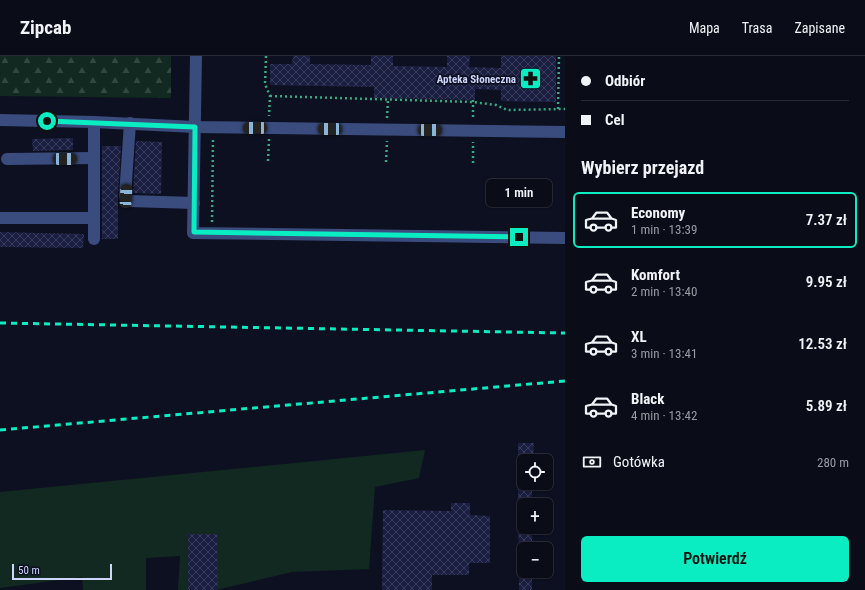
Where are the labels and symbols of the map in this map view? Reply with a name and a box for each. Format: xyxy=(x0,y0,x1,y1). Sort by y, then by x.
pharmacy icon: Apteka Słoneczna xyxy=(518,66,544,92)
place label: Apteka Słoneczna xyxy=(437,73,516,86)
route start xyxy=(38,112,56,130)
car xyxy=(243,122,267,134)
car xyxy=(318,123,342,135)
car xyxy=(418,124,442,136)
car xyxy=(53,153,77,165)
callout: 1 min xyxy=(486,179,552,207)
car xyxy=(119,184,133,208)
route end xyxy=(510,228,528,246)
scale bar xyxy=(12,562,112,581)

